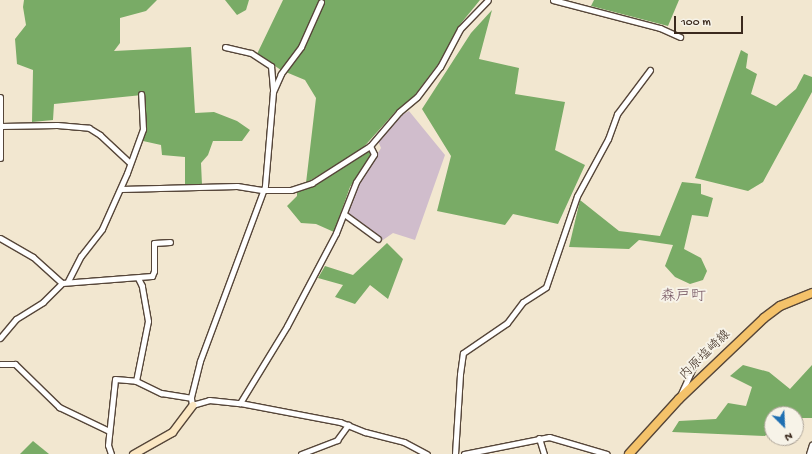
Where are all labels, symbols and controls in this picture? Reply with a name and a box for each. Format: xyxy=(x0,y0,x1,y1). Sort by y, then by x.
scale bar xyxy=(676,8,745,34)
text: 100 m xyxy=(681,16,711,30)
district label: 森戸町 xyxy=(661,289,705,307)
street label: 内原塩崎線 xyxy=(677,328,735,384)
north arrow xyxy=(764,406,804,446)
text: N xyxy=(783,429,794,443)

